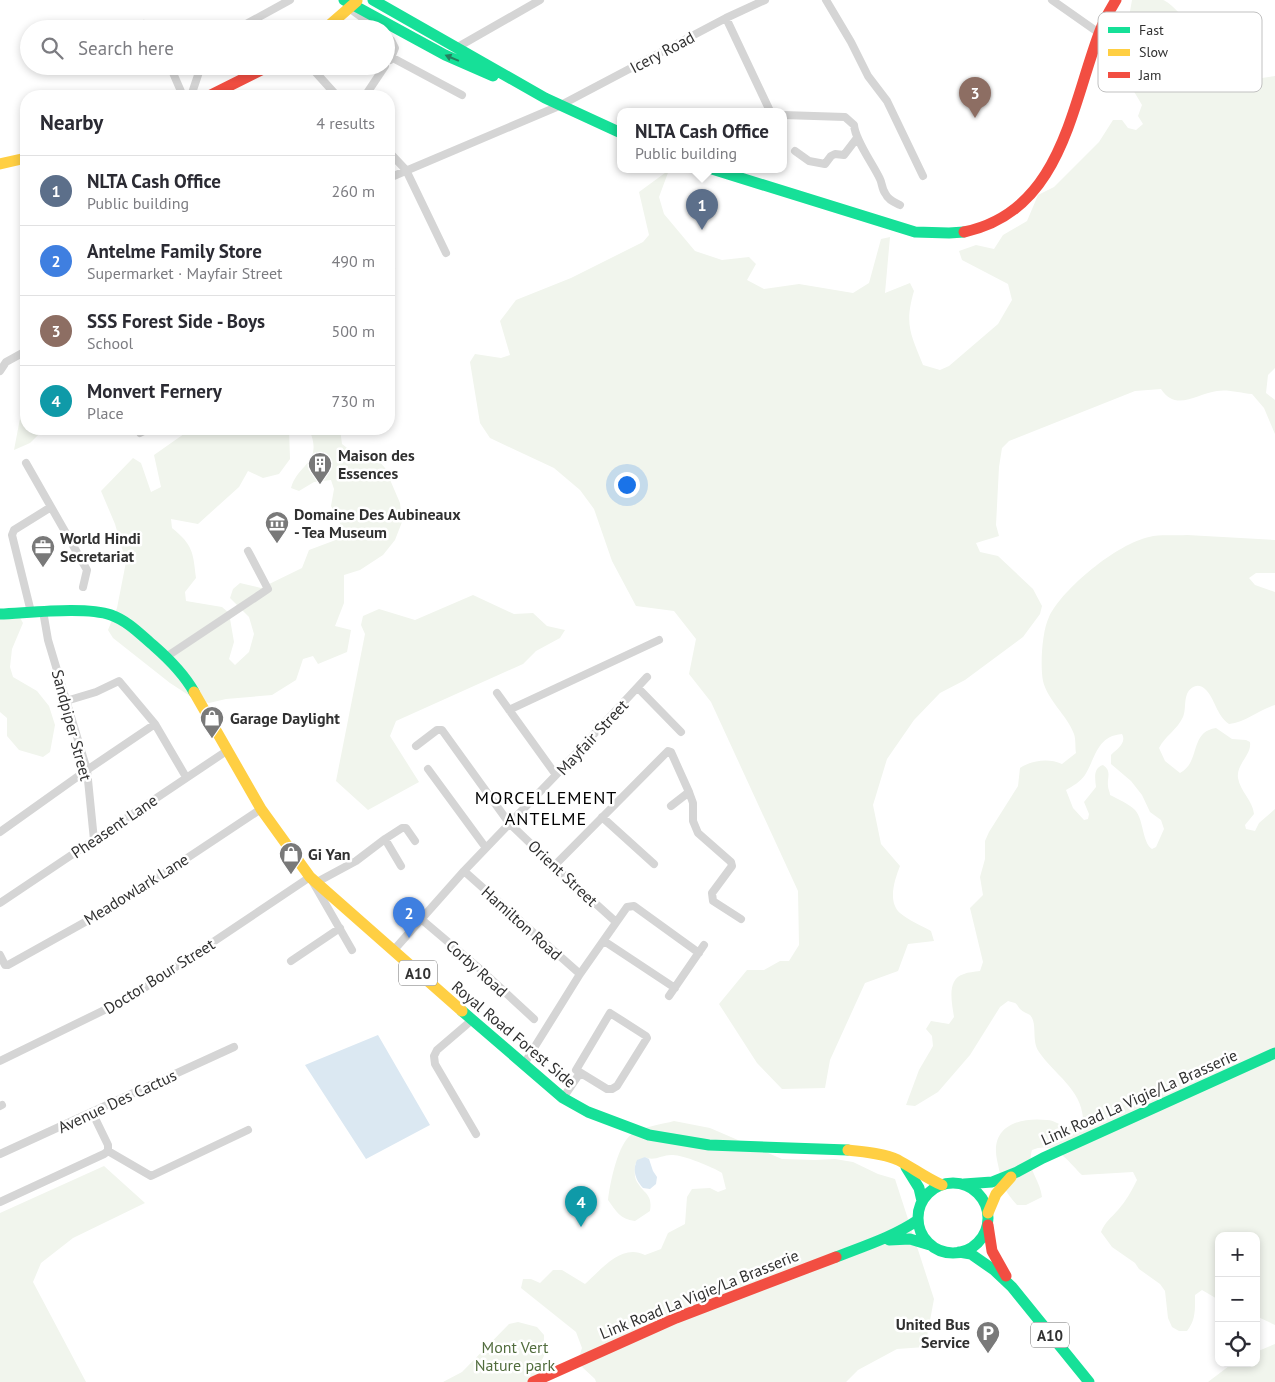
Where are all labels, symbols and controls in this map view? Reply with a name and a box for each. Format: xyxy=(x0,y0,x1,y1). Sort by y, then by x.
legend xyxy=(1098,12,1262,92)
search box xyxy=(20,20,395,75)
text: Fast xyxy=(1139,21,1164,39)
street label: Icery Road xyxy=(626,27,698,77)
icon: search xyxy=(38,34,66,62)
text: Search here xyxy=(78,36,174,60)
text: Slow xyxy=(1139,43,1169,61)
one-way arrow xyxy=(445,54,459,62)
text: Jam xyxy=(1138,66,1161,84)
pin: 3 xyxy=(959,77,991,118)
popup xyxy=(617,108,787,173)
text: Nearby xyxy=(40,109,103,136)
text: 4 results xyxy=(316,113,375,133)
text: NLTA Cash Office xyxy=(635,119,769,143)
text: Public building xyxy=(635,143,737,163)
text: NLTA Cash Office xyxy=(87,169,221,193)
text: 1 xyxy=(51,181,61,201)
text: 260 m xyxy=(332,181,375,201)
pin: 1 xyxy=(686,189,718,230)
text: Public building xyxy=(87,193,189,213)
text: Antelme Family Store xyxy=(87,239,262,263)
text: 2 xyxy=(51,251,61,271)
text: 490 m xyxy=(332,251,375,271)
text: Supermarket · Mayfair Street xyxy=(87,263,283,283)
text: SSS Forest Side - Boys xyxy=(87,309,265,333)
text: 3 xyxy=(51,321,61,341)
text: 500 m xyxy=(332,321,375,341)
text: School xyxy=(87,333,133,353)
text: Monvert Fernery xyxy=(87,379,222,403)
text: 4 xyxy=(51,391,61,411)
text: 730 m xyxy=(332,391,375,411)
text: Place xyxy=(87,403,124,423)
place label: Maison des Essences xyxy=(338,445,415,483)
building icon: Maison des Essences xyxy=(307,451,333,485)
your location xyxy=(614,472,640,498)
place label: Domaine Des Aubineaux - Tea Museum xyxy=(294,504,461,542)
museum icon: Domaine Des Aubineaux - Tea Museum xyxy=(264,510,290,544)
place label: World Hindi Secretariat xyxy=(60,528,141,566)
office icon: World Hindi Secretariat xyxy=(30,534,56,568)
street label: Sandpiper Street xyxy=(48,667,97,783)
street label: Mayfair Street xyxy=(552,695,632,779)
shop icon: Garage Daylight xyxy=(199,705,225,739)
place label: Garage Daylight xyxy=(230,708,340,728)
district label: MORCELLEMENT ANTELME xyxy=(475,786,617,830)
street label: Pheasent Lane xyxy=(67,790,161,862)
street label: Orient Street xyxy=(524,836,602,911)
shop icon: Gi Yan xyxy=(278,841,304,875)
place label: Gi Yan xyxy=(308,844,351,864)
street label: Meadowlark Lane xyxy=(80,849,192,929)
street label: Hamilton Road xyxy=(478,882,566,964)
pin: 2 xyxy=(393,897,425,938)
street label: Doctor Bour Street xyxy=(100,934,219,1018)
street label: Corby Road xyxy=(442,935,512,1001)
road number: A10 xyxy=(399,960,437,986)
street label: Royal Road Forest Side xyxy=(448,976,580,1092)
street label: Link Road La Vigie/La Brasserie xyxy=(1038,1045,1240,1149)
street label: Avenue Des Cactus xyxy=(54,1065,180,1137)
pin: 4 xyxy=(565,1186,597,1227)
map controls xyxy=(1215,1232,1260,1367)
button: + xyxy=(1215,1232,1260,1277)
street label: Link Road La Vigie/La Brasserie xyxy=(597,1245,801,1343)
button: − xyxy=(1215,1277,1260,1322)
place label: United Bus Service xyxy=(896,1314,970,1352)
parking icon: United Bus Service xyxy=(975,1320,1001,1354)
road number: A10 xyxy=(1031,1322,1069,1348)
button: locate xyxy=(1215,1322,1260,1367)
park label: Mont Vert Nature park xyxy=(475,1337,555,1375)

